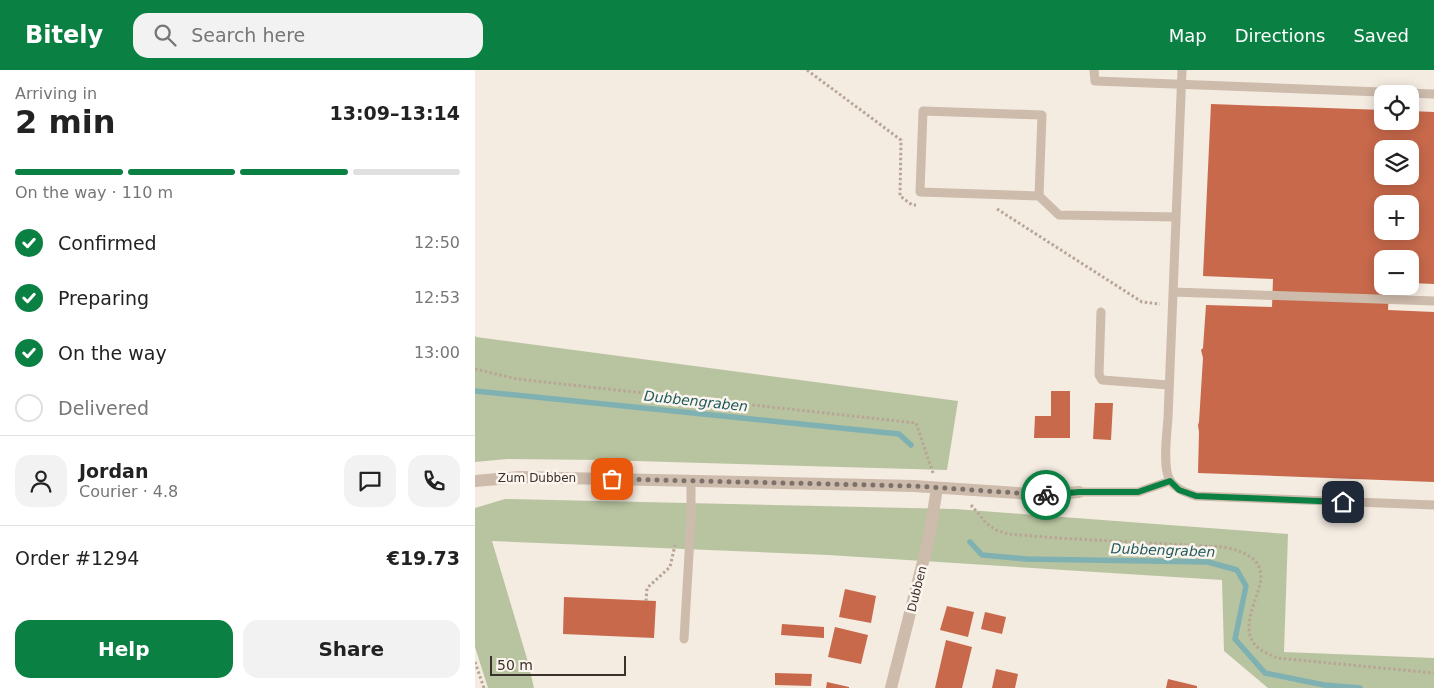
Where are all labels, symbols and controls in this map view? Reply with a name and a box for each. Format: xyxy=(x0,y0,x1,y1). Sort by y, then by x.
search box xyxy=(133,13,483,58)
text: Bitely xyxy=(25,21,103,49)
icon: search xyxy=(151,21,179,49)
text: Search here xyxy=(191,24,305,46)
text: Map xyxy=(1169,25,1207,46)
text: Directions xyxy=(1235,25,1325,46)
text: Saved xyxy=(1353,25,1409,46)
text: Arriving in xyxy=(15,84,97,103)
map controls xyxy=(1374,85,1419,295)
button: locate xyxy=(1374,85,1419,130)
text: 13:09–13:14 xyxy=(330,102,460,124)
text: 2 min xyxy=(15,103,116,141)
button: layers xyxy=(1374,140,1419,185)
text: On the way · 110 m xyxy=(15,183,173,202)
button: + xyxy=(1374,195,1419,240)
icon: check xyxy=(15,229,43,257)
text: Confirmed xyxy=(58,232,157,254)
text: 12:50 xyxy=(414,233,460,252)
button: − xyxy=(1374,250,1419,295)
icon: check xyxy=(15,284,43,312)
text: Preparing xyxy=(58,287,149,309)
text: 12:53 xyxy=(414,288,460,307)
icon: check xyxy=(15,339,43,367)
text: On the way xyxy=(58,342,167,364)
text: 13:00 xyxy=(414,343,460,362)
water label: Dubbengraben xyxy=(643,388,749,414)
text: Delivered xyxy=(58,397,149,419)
button: person xyxy=(15,455,67,507)
button: chat xyxy=(344,455,396,507)
button: phone xyxy=(408,455,460,507)
pin xyxy=(591,458,633,500)
text: Jordan xyxy=(79,460,148,482)
icon: bag xyxy=(598,465,626,493)
courier xyxy=(1021,470,1071,520)
street label: Zum Dubben xyxy=(498,471,576,485)
icon: bike xyxy=(1032,481,1060,509)
pin xyxy=(1322,481,1364,523)
text: Courier · 4.8 xyxy=(79,482,178,501)
icon: home xyxy=(1329,488,1357,516)
water label: Dubbengraben xyxy=(1110,540,1216,560)
text: Order #1294 xyxy=(15,547,139,569)
text: €19.73 xyxy=(387,547,460,569)
street label: Dubben xyxy=(905,564,929,614)
button: Help xyxy=(15,620,233,678)
button: Share xyxy=(243,620,460,678)
scale bar xyxy=(490,653,626,676)
text: 50 m xyxy=(497,657,533,673)

